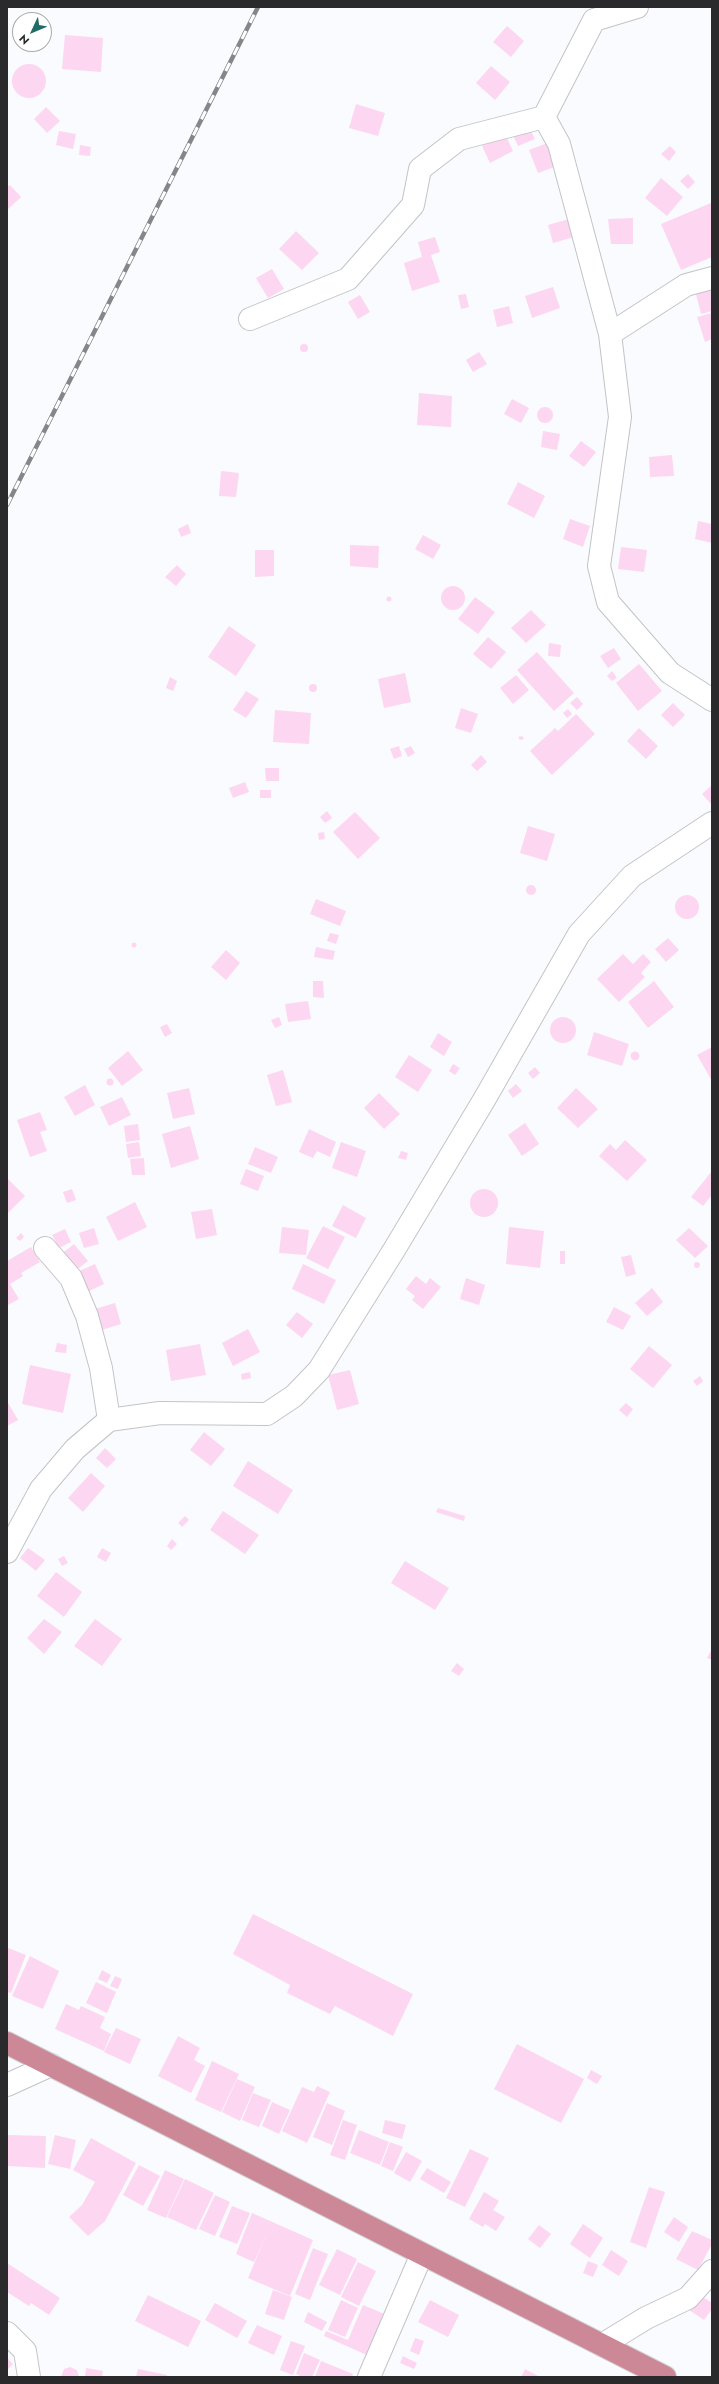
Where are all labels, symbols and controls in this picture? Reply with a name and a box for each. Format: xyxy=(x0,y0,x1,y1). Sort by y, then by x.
north arrow xyxy=(12,12,52,52)
text: N xyxy=(15,31,33,48)

